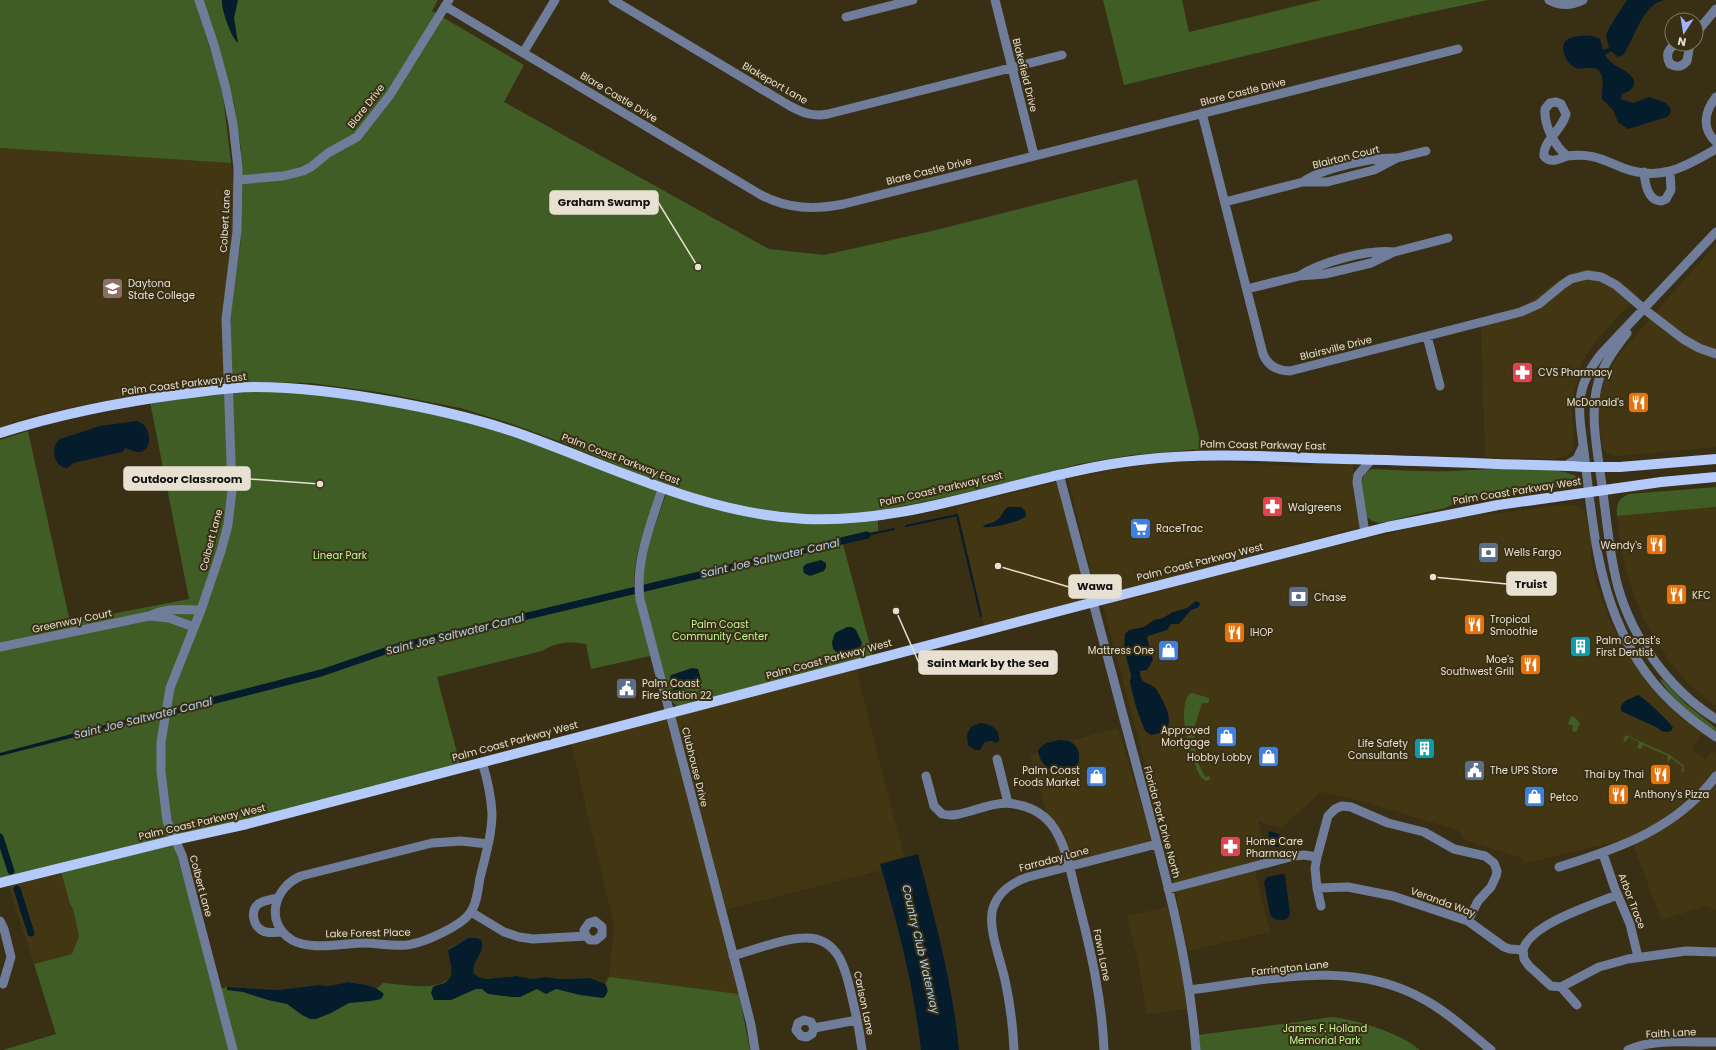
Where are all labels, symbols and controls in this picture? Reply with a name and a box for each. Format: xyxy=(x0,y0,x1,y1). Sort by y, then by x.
north arrow xyxy=(1664,12,1704,52)
text: N xyxy=(1676,33,1688,50)
street label: Blakefield Drive xyxy=(1009,36,1041,114)
street label: Blakeport Lane xyxy=(739,58,811,108)
street label: Blare Castle Drive xyxy=(578,68,660,126)
street label: Blare Castle Drive xyxy=(1199,74,1287,110)
street label: Blare Drive xyxy=(344,80,388,132)
street label: Blairton Court xyxy=(1311,141,1381,173)
street label: Blare Castle Drive xyxy=(885,153,973,189)
street label: Colbert Lane xyxy=(216,189,234,253)
callout: Graham Swamp xyxy=(550,191,658,214)
text: Graham Swamp xyxy=(558,194,651,210)
school or university icon: Daytona State College xyxy=(100,276,126,302)
place label: Daytona State College xyxy=(128,276,195,303)
street label: Blairsville Drive xyxy=(1298,332,1374,364)
pharmacy icon: CVS Pharmacy xyxy=(1510,359,1536,385)
place label: CVS Pharmacy xyxy=(1538,365,1613,380)
street label: Palm Coast Parkway East xyxy=(121,369,248,399)
restaurant icon: McDonald's xyxy=(1626,389,1652,415)
place label: McDonald's xyxy=(1567,395,1624,410)
street label: Palm Coast Parkway East xyxy=(560,429,683,489)
street label: Palm Coast Parkway East xyxy=(1200,436,1326,454)
callout: Outdoor Classroom xyxy=(124,467,250,490)
street label: Palm Coast Parkway East xyxy=(878,467,1004,510)
text: Outdoor Classroom xyxy=(132,471,243,487)
street label: Palm Coast Parkway West xyxy=(1452,473,1583,509)
pharmacy icon: Walgreens xyxy=(1260,494,1286,520)
place label: Walgreens xyxy=(1288,500,1342,515)
street label: Colbert Lane xyxy=(196,508,226,572)
supermarket icon: RaceTrac xyxy=(1128,515,1154,541)
place label: RaceTrac xyxy=(1156,521,1203,536)
restaurant icon: Wendy's xyxy=(1644,532,1670,558)
water label: Saint Joe Saltwater Canal xyxy=(699,534,841,582)
place label: Wendy's xyxy=(1600,538,1642,553)
street label: Palm Coast Parkway West xyxy=(1135,539,1265,585)
bank icon: Wells Fargo xyxy=(1475,539,1501,565)
place label: Wells Fargo xyxy=(1504,545,1561,560)
park label: Linear Park xyxy=(313,548,368,563)
callout: Truist xyxy=(1507,572,1556,595)
callout: Wawa xyxy=(1069,575,1121,598)
text: Truist xyxy=(1515,576,1548,592)
text: Wawa xyxy=(1077,578,1113,594)
restaurant icon: KFC xyxy=(1663,582,1689,608)
bank icon: Chase xyxy=(1286,584,1312,610)
place label: KFC xyxy=(1692,588,1711,603)
place label: Chase xyxy=(1314,590,1346,605)
street label: Greenway Court xyxy=(31,605,114,637)
water label: Saint Joe Saltwater Canal xyxy=(384,609,526,659)
restaurant icon: Tropical Smoothie xyxy=(1462,612,1488,638)
place label: Tropical Smoothie xyxy=(1490,612,1538,639)
park label: Palm Coast Community Center xyxy=(672,617,768,644)
restaurant icon: IHOP xyxy=(1221,619,1247,645)
place label: IHOP xyxy=(1250,625,1273,640)
building icon: Palm Coast's First Dentist xyxy=(1567,633,1593,659)
place label: Palm Coast's First Dentist xyxy=(1596,633,1661,660)
street label: Palm Coast Parkway West xyxy=(764,635,894,683)
shop icon: Mattress One xyxy=(1156,637,1182,663)
place label: Mattress One xyxy=(1088,643,1154,658)
callout: Saint Mark by the Sea xyxy=(919,651,1057,674)
place label: Moe's Southwest Grill xyxy=(1440,652,1514,679)
restaurant icon: Moe's Southwest Grill xyxy=(1517,652,1543,678)
text: Saint Mark by the Sea xyxy=(927,655,1049,671)
public building icon: Palm Coast Fire Station 22 xyxy=(614,676,640,702)
place label: Palm Coast Fire Station 22 xyxy=(642,676,712,703)
water label: Saint Joe Saltwater Canal xyxy=(72,693,214,743)
street label: Palm Coast Parkway West xyxy=(450,717,580,765)
place label: Approved Mortgage xyxy=(1161,723,1210,750)
shop icon: Approved Mortgage xyxy=(1213,723,1239,749)
street label: Clubhouse Drive xyxy=(678,726,712,808)
place label: Life Safety Consultants xyxy=(1348,736,1408,763)
building icon: Life Safety Consultants xyxy=(1411,736,1437,762)
shop icon: Hobby Lobby xyxy=(1255,744,1281,770)
place label: Hobby Lobby xyxy=(1187,750,1252,765)
public building icon: The UPS Store xyxy=(1461,757,1487,783)
restaurant icon: Thai by Thai xyxy=(1647,761,1673,787)
place label: Palm Coast Foods Market xyxy=(1013,763,1080,790)
shop icon: Palm Coast Foods Market xyxy=(1083,763,1109,789)
place label: The UPS Store xyxy=(1490,763,1558,778)
street label: Florida Park Drive North xyxy=(1140,764,1184,880)
place label: Thai by Thai xyxy=(1584,767,1644,782)
restaurant icon: Anthony's Pizza xyxy=(1606,781,1632,807)
shop icon: Petco xyxy=(1521,784,1547,810)
place label: Anthony's Pizza xyxy=(1634,787,1709,802)
place label: Petco xyxy=(1550,790,1578,805)
street label: Palm Coast Parkway West xyxy=(137,800,267,844)
pharmacy icon: Home Care Pharmacy xyxy=(1217,834,1243,860)
place label: Home Care Pharmacy xyxy=(1246,834,1303,861)
street label: Farraday Lane xyxy=(1018,842,1090,876)
street label: Colbert Lane xyxy=(186,854,216,918)
street label: Arbor Trace xyxy=(1615,871,1649,931)
water label: Country Club Waterway xyxy=(898,883,944,1016)
street label: Veranda Way xyxy=(1408,883,1478,921)
street label: Lake Forest Place xyxy=(325,925,411,941)
street label: Fawn Lane xyxy=(1090,928,1114,982)
street label: Farrington Lane xyxy=(1251,956,1329,980)
street label: Carlson Lane xyxy=(850,970,878,1036)
park label: James F. Holland Memorial Park xyxy=(1283,1021,1367,1048)
street label: Faith Lane xyxy=(1645,1024,1697,1042)

